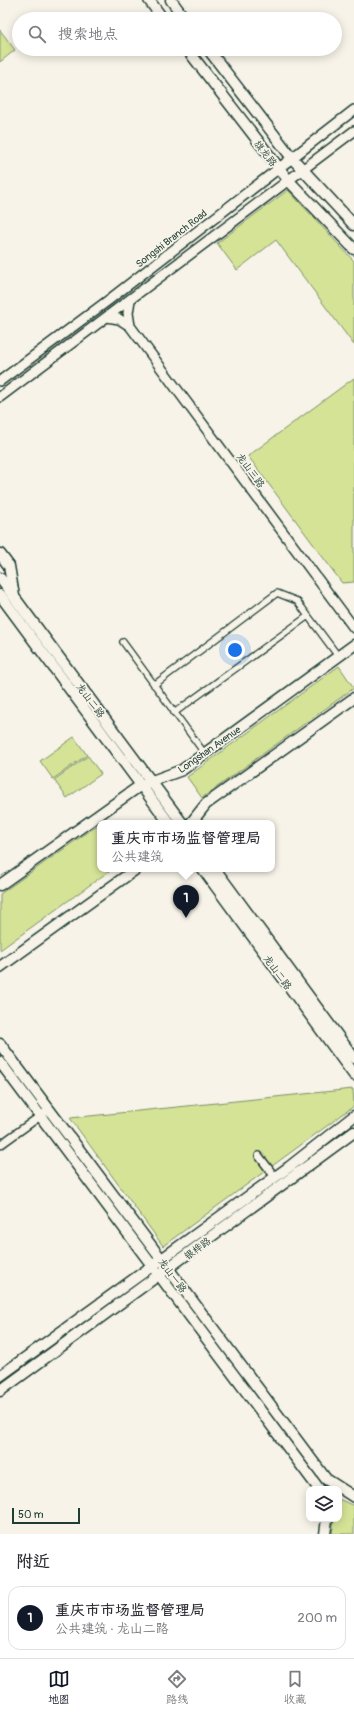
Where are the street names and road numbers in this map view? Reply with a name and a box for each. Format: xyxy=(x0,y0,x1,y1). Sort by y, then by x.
street label: 旗龙路 xyxy=(251,138,279,169)
street label: Songshi Branch Road xyxy=(134,207,210,270)
street label: 龙山三路 xyxy=(234,451,267,490)
street label: 龙山二路 xyxy=(73,681,107,720)
street label: Longshan Avenue xyxy=(176,724,243,776)
street label: 龙山二路 xyxy=(261,953,294,992)
street label: 银桦路 xyxy=(182,1235,213,1263)
street label: 龙山一路 xyxy=(155,1256,189,1295)

